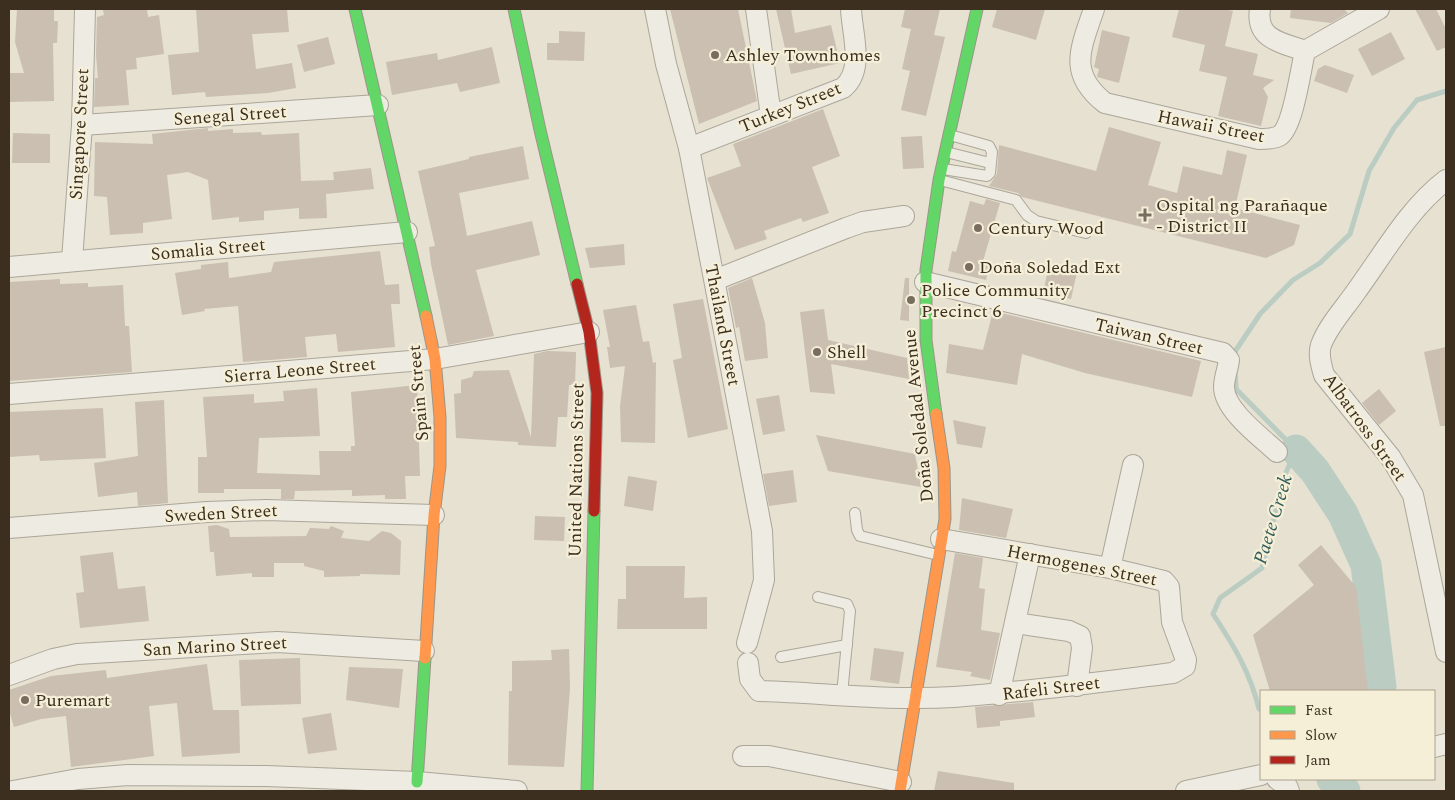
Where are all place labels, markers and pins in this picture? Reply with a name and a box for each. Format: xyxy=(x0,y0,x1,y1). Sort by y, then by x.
place label: Ashley Townhomes xyxy=(725,42,881,69)
marker: Ashley Townhomes xyxy=(709,49,721,61)
place label: Ospital ng Parañaque - District II xyxy=(1156,192,1328,240)
marker: Ospital ng Parañaque - District II xyxy=(1138,208,1152,222)
place label: Century Wood xyxy=(988,215,1104,242)
marker: Century Wood xyxy=(972,222,984,234)
place label: Doña Soledad Ext xyxy=(979,254,1120,281)
marker: Doña Soledad Ext xyxy=(963,261,975,273)
place label: Police Community Precinct 6 xyxy=(921,277,1071,325)
marker: Police Community Precinct 6 xyxy=(905,294,917,306)
place label: Shell xyxy=(827,339,866,366)
marker: Shell xyxy=(811,346,823,358)
place label: Puremart xyxy=(35,687,110,714)
marker: Puremart xyxy=(19,694,31,706)

